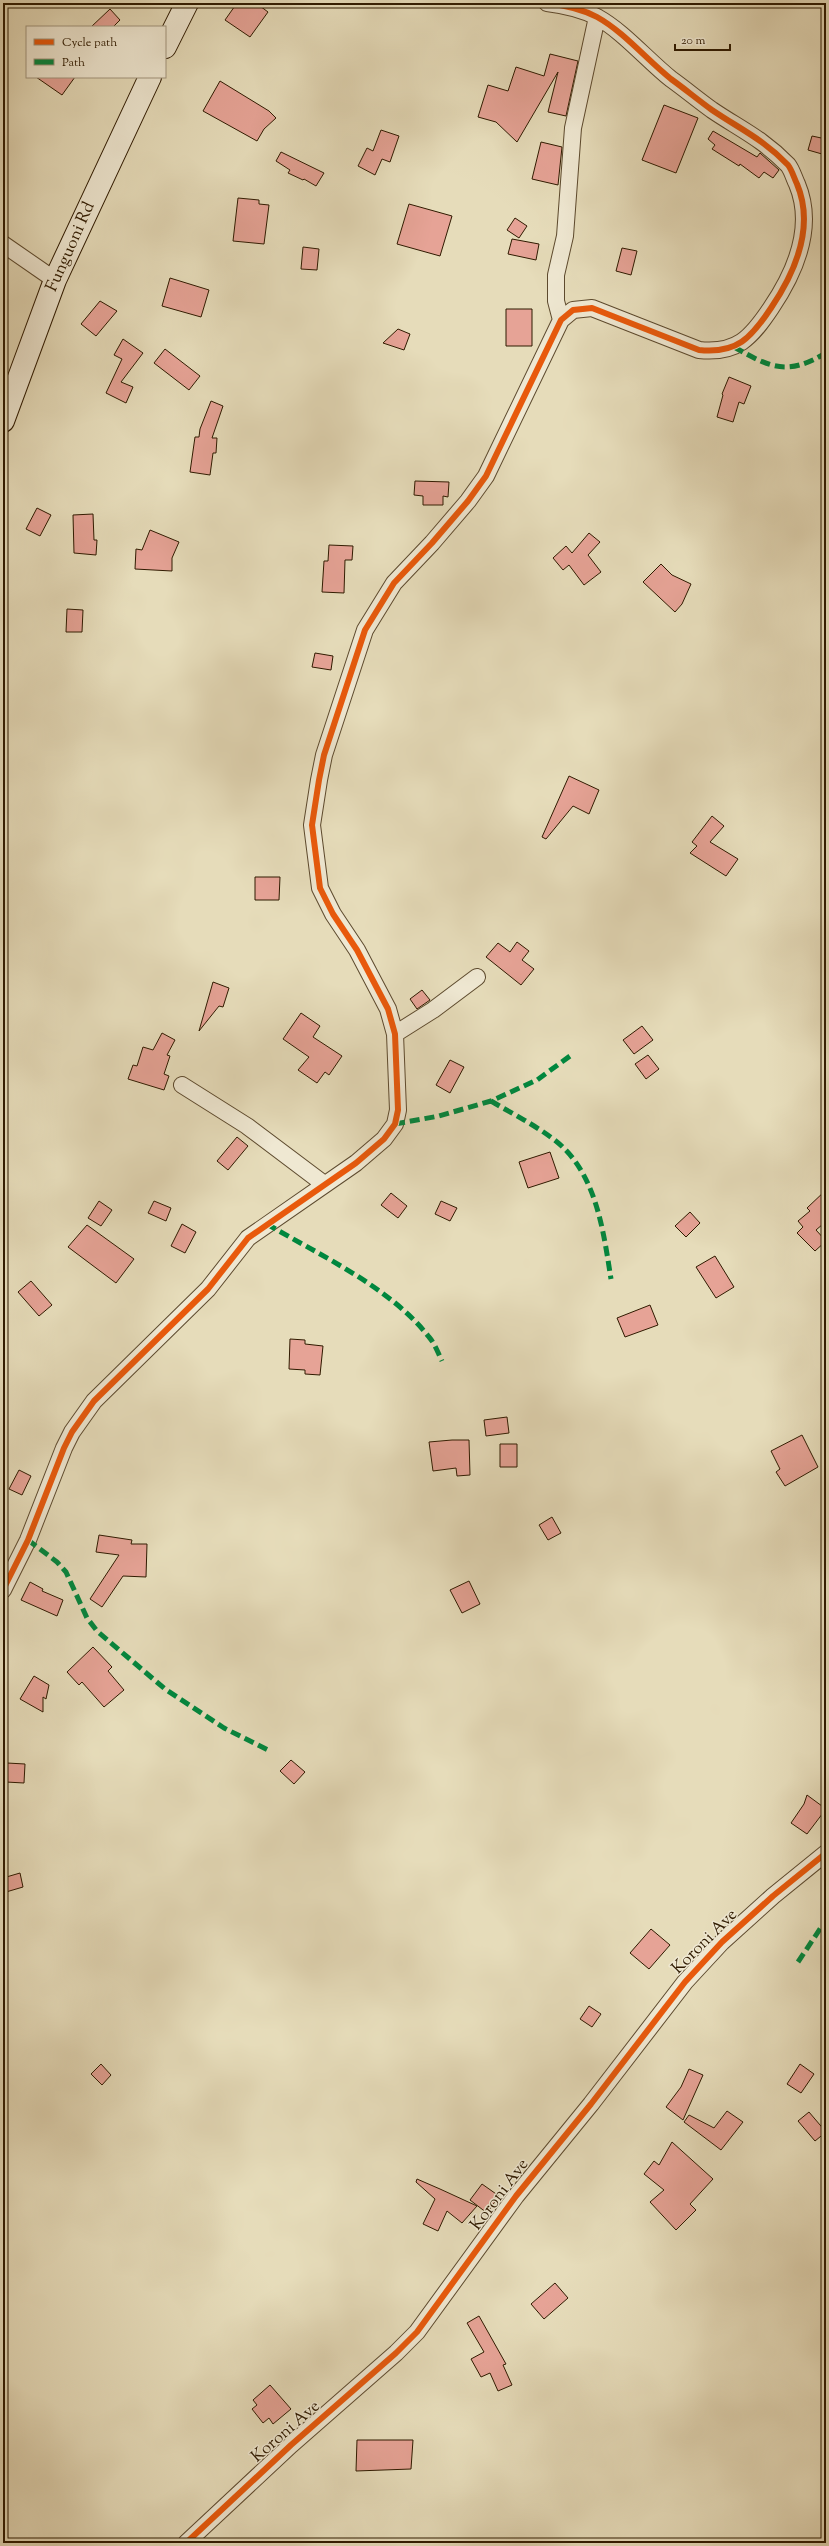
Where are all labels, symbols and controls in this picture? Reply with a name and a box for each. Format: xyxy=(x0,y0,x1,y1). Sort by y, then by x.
legend xyxy=(26,26,166,78)
scale bar xyxy=(675,26,730,52)
text: 20 m xyxy=(681,32,706,50)
text: Cycle path xyxy=(62,34,117,52)
text: Path xyxy=(62,54,85,72)
street label: Funguoni Rd xyxy=(41,198,102,296)
street label: Koroni Ave xyxy=(667,1904,743,1980)
street label: Koroni Ave xyxy=(465,2154,535,2236)
street label: Koroni Ave xyxy=(246,2395,326,2469)

